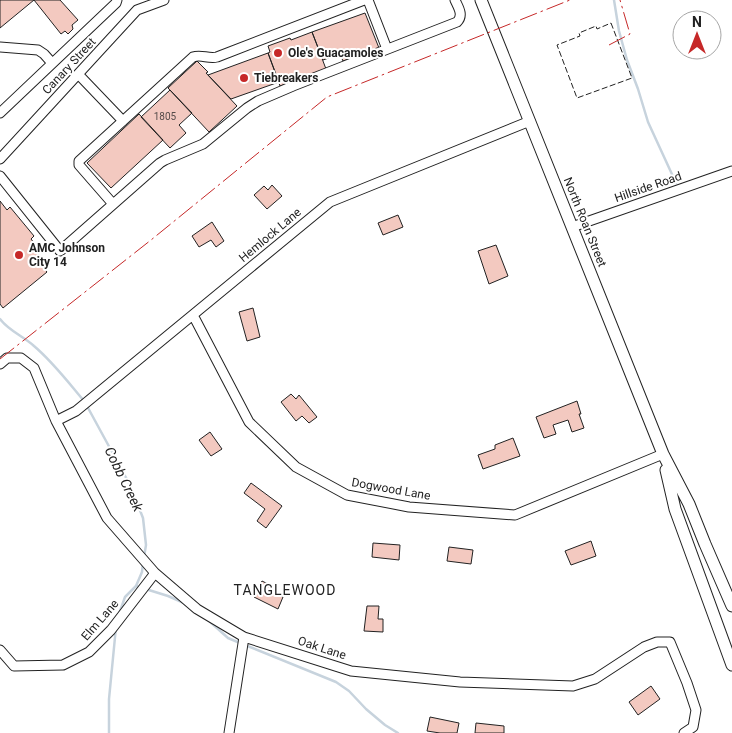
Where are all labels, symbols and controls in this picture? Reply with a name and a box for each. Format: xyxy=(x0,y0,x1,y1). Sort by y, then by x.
north arrow xyxy=(672,10,722,60)
text: N xyxy=(692,14,702,30)
street label: Canary Street xyxy=(39,35,99,97)
place label: Ole's Guacamoles xyxy=(288,46,383,60)
marker: Ole's Guacamoles xyxy=(272,47,284,59)
place label: Tiebreakers xyxy=(254,71,318,85)
marker: Tiebreakers xyxy=(238,72,250,84)
house number: 1805 xyxy=(154,111,177,122)
street label: Hillside Road xyxy=(613,169,683,205)
street label: North Roan Street xyxy=(561,175,609,269)
street label: Hemlock Lane xyxy=(236,205,304,265)
place label: AMC Johnson City 14 xyxy=(29,241,105,269)
marker: AMC Johnson City 14 xyxy=(13,249,25,261)
water label: Cobb Creek xyxy=(101,444,147,515)
street label: Dogwood Lane xyxy=(350,475,432,503)
district label: TANGLEWOOD xyxy=(234,582,336,598)
street label: Elm Lane xyxy=(79,597,121,643)
street label: Oak Lane xyxy=(296,634,348,662)

